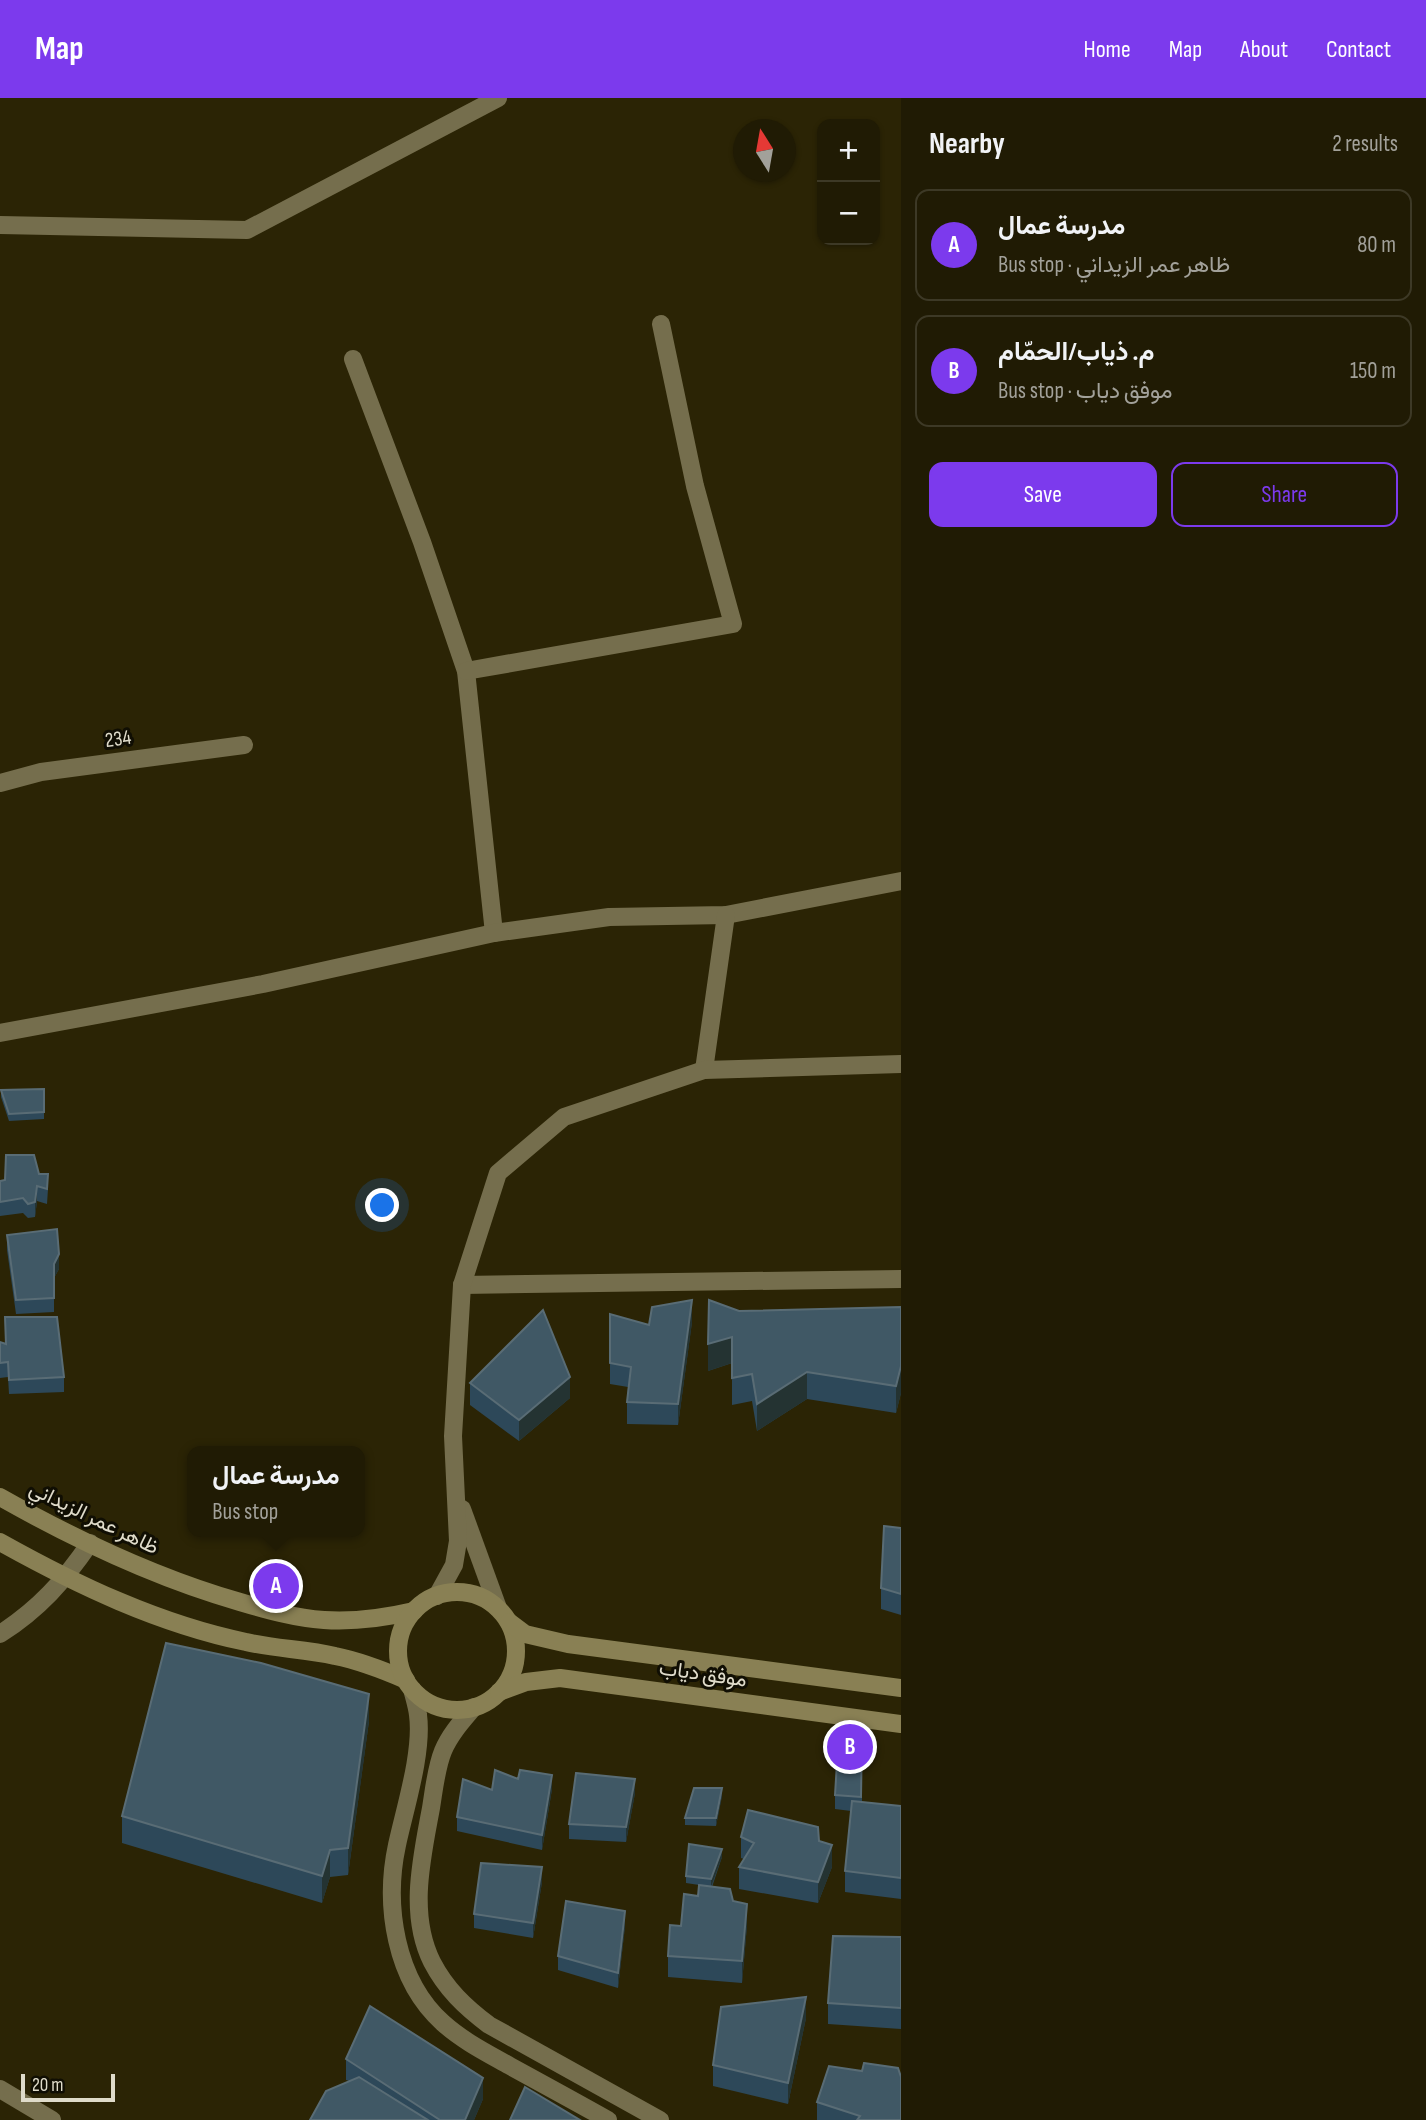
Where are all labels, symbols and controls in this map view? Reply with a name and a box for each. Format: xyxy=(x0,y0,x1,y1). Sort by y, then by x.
text: Map xyxy=(35,29,84,69)
text: Home xyxy=(1083,35,1131,64)
text: Map xyxy=(1169,35,1202,64)
text: About xyxy=(1240,35,1288,64)
text: Contact xyxy=(1326,35,1391,64)
north arrow xyxy=(733,119,796,182)
map controls xyxy=(817,119,880,245)
button: + xyxy=(817,119,880,182)
text: Nearby xyxy=(929,126,1005,162)
text: 2 results xyxy=(1332,130,1398,158)
button: − xyxy=(817,182,880,245)
text: مدرسة عمال xyxy=(998,211,1125,242)
text: A xyxy=(949,231,959,259)
text: 80 m xyxy=(1357,231,1396,259)
text: Bus stop · ظاهر عمر الزيداني xyxy=(998,251,1230,279)
text: م. ذياب/الحمّام xyxy=(998,337,1155,368)
text: B xyxy=(949,357,959,385)
text: 150 m xyxy=(1350,357,1396,385)
text: Bus stop · موفق دياب xyxy=(998,377,1173,405)
button: Save xyxy=(929,462,1157,527)
button: Share xyxy=(1171,462,1398,527)
street label: 234 xyxy=(103,725,133,753)
your location xyxy=(365,1188,399,1222)
popup xyxy=(187,1446,365,1537)
text: مدرسة عمال xyxy=(212,1461,340,1492)
street label: ظاهر عمر الزيداني xyxy=(23,1476,163,1564)
text: Bus stop xyxy=(212,1498,278,1526)
pin: A xyxy=(253,1560,299,1612)
street label: موفق دياب xyxy=(658,1655,748,1693)
pin: B xyxy=(827,1721,873,1773)
scale bar xyxy=(21,2071,116,2103)
text: 20 m xyxy=(32,2074,64,2097)

